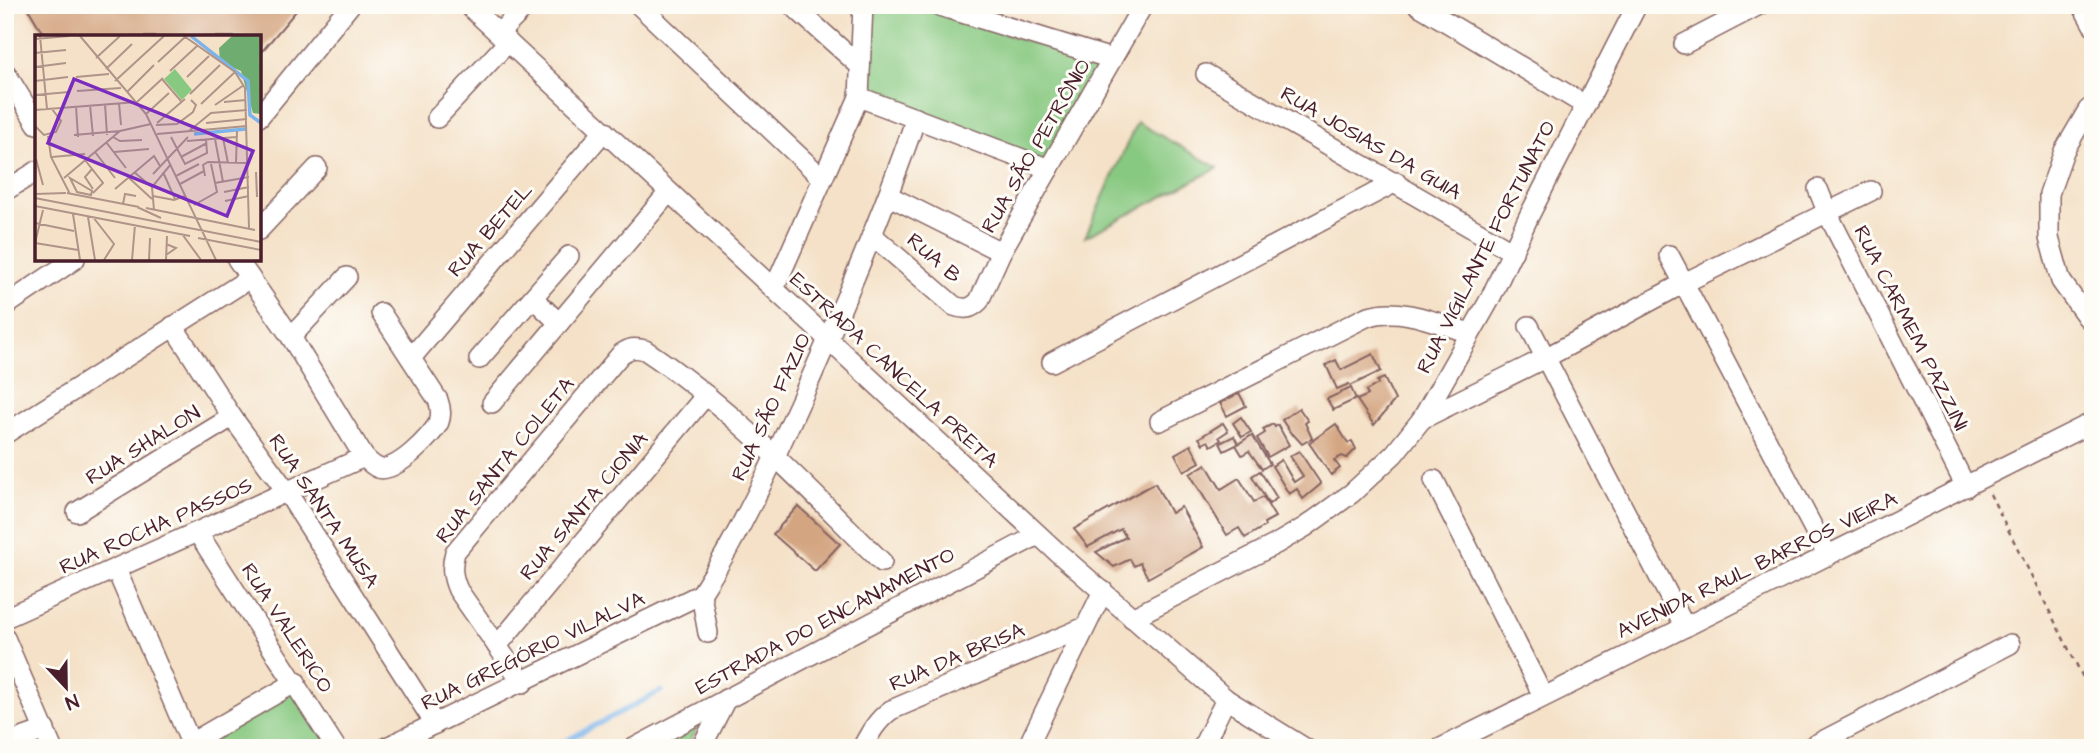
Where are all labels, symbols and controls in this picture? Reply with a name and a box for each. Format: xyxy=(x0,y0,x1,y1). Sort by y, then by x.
inset map xyxy=(35,35,261,261)
street label: RUA SÃO PETRÔNIO xyxy=(974,54,1098,238)
street label: RUA JOSIAS DA GUIA xyxy=(1275,79,1467,207)
street label: RUA VIGILANTE FORTUNATO xyxy=(1410,116,1562,378)
street label: RUA BETEL xyxy=(441,176,539,283)
street label: RUA CARMEM PAZZINI xyxy=(1847,220,1975,436)
street label: RUA B xyxy=(901,226,968,290)
street label: ESTRADA CANCELA PRETA xyxy=(783,265,1005,475)
street label: RUA SÃO FAZIO xyxy=(724,328,818,486)
street label: RUA SANTA COLETA xyxy=(429,370,581,549)
street label: RUA SHALON xyxy=(80,398,206,492)
street label: RUA SANTA CIONIA xyxy=(513,425,655,586)
street label: RUA SANTA MUSA xyxy=(262,428,387,594)
street label: RUA ROCHA PASSOS xyxy=(55,470,257,582)
street label: AVENIDA RAUL BARROS VIEIRA xyxy=(1612,484,1903,646)
street label: ESTRADA DO ENCANAMENTO xyxy=(690,540,960,702)
street label: RUA VALERICO xyxy=(234,557,340,699)
street label: RUA GREGÓRIO VILALVA xyxy=(416,584,650,718)
street label: RUA DA BRISA xyxy=(885,615,1029,699)
north arrow xyxy=(32,652,102,722)
text: N xyxy=(61,687,82,716)

